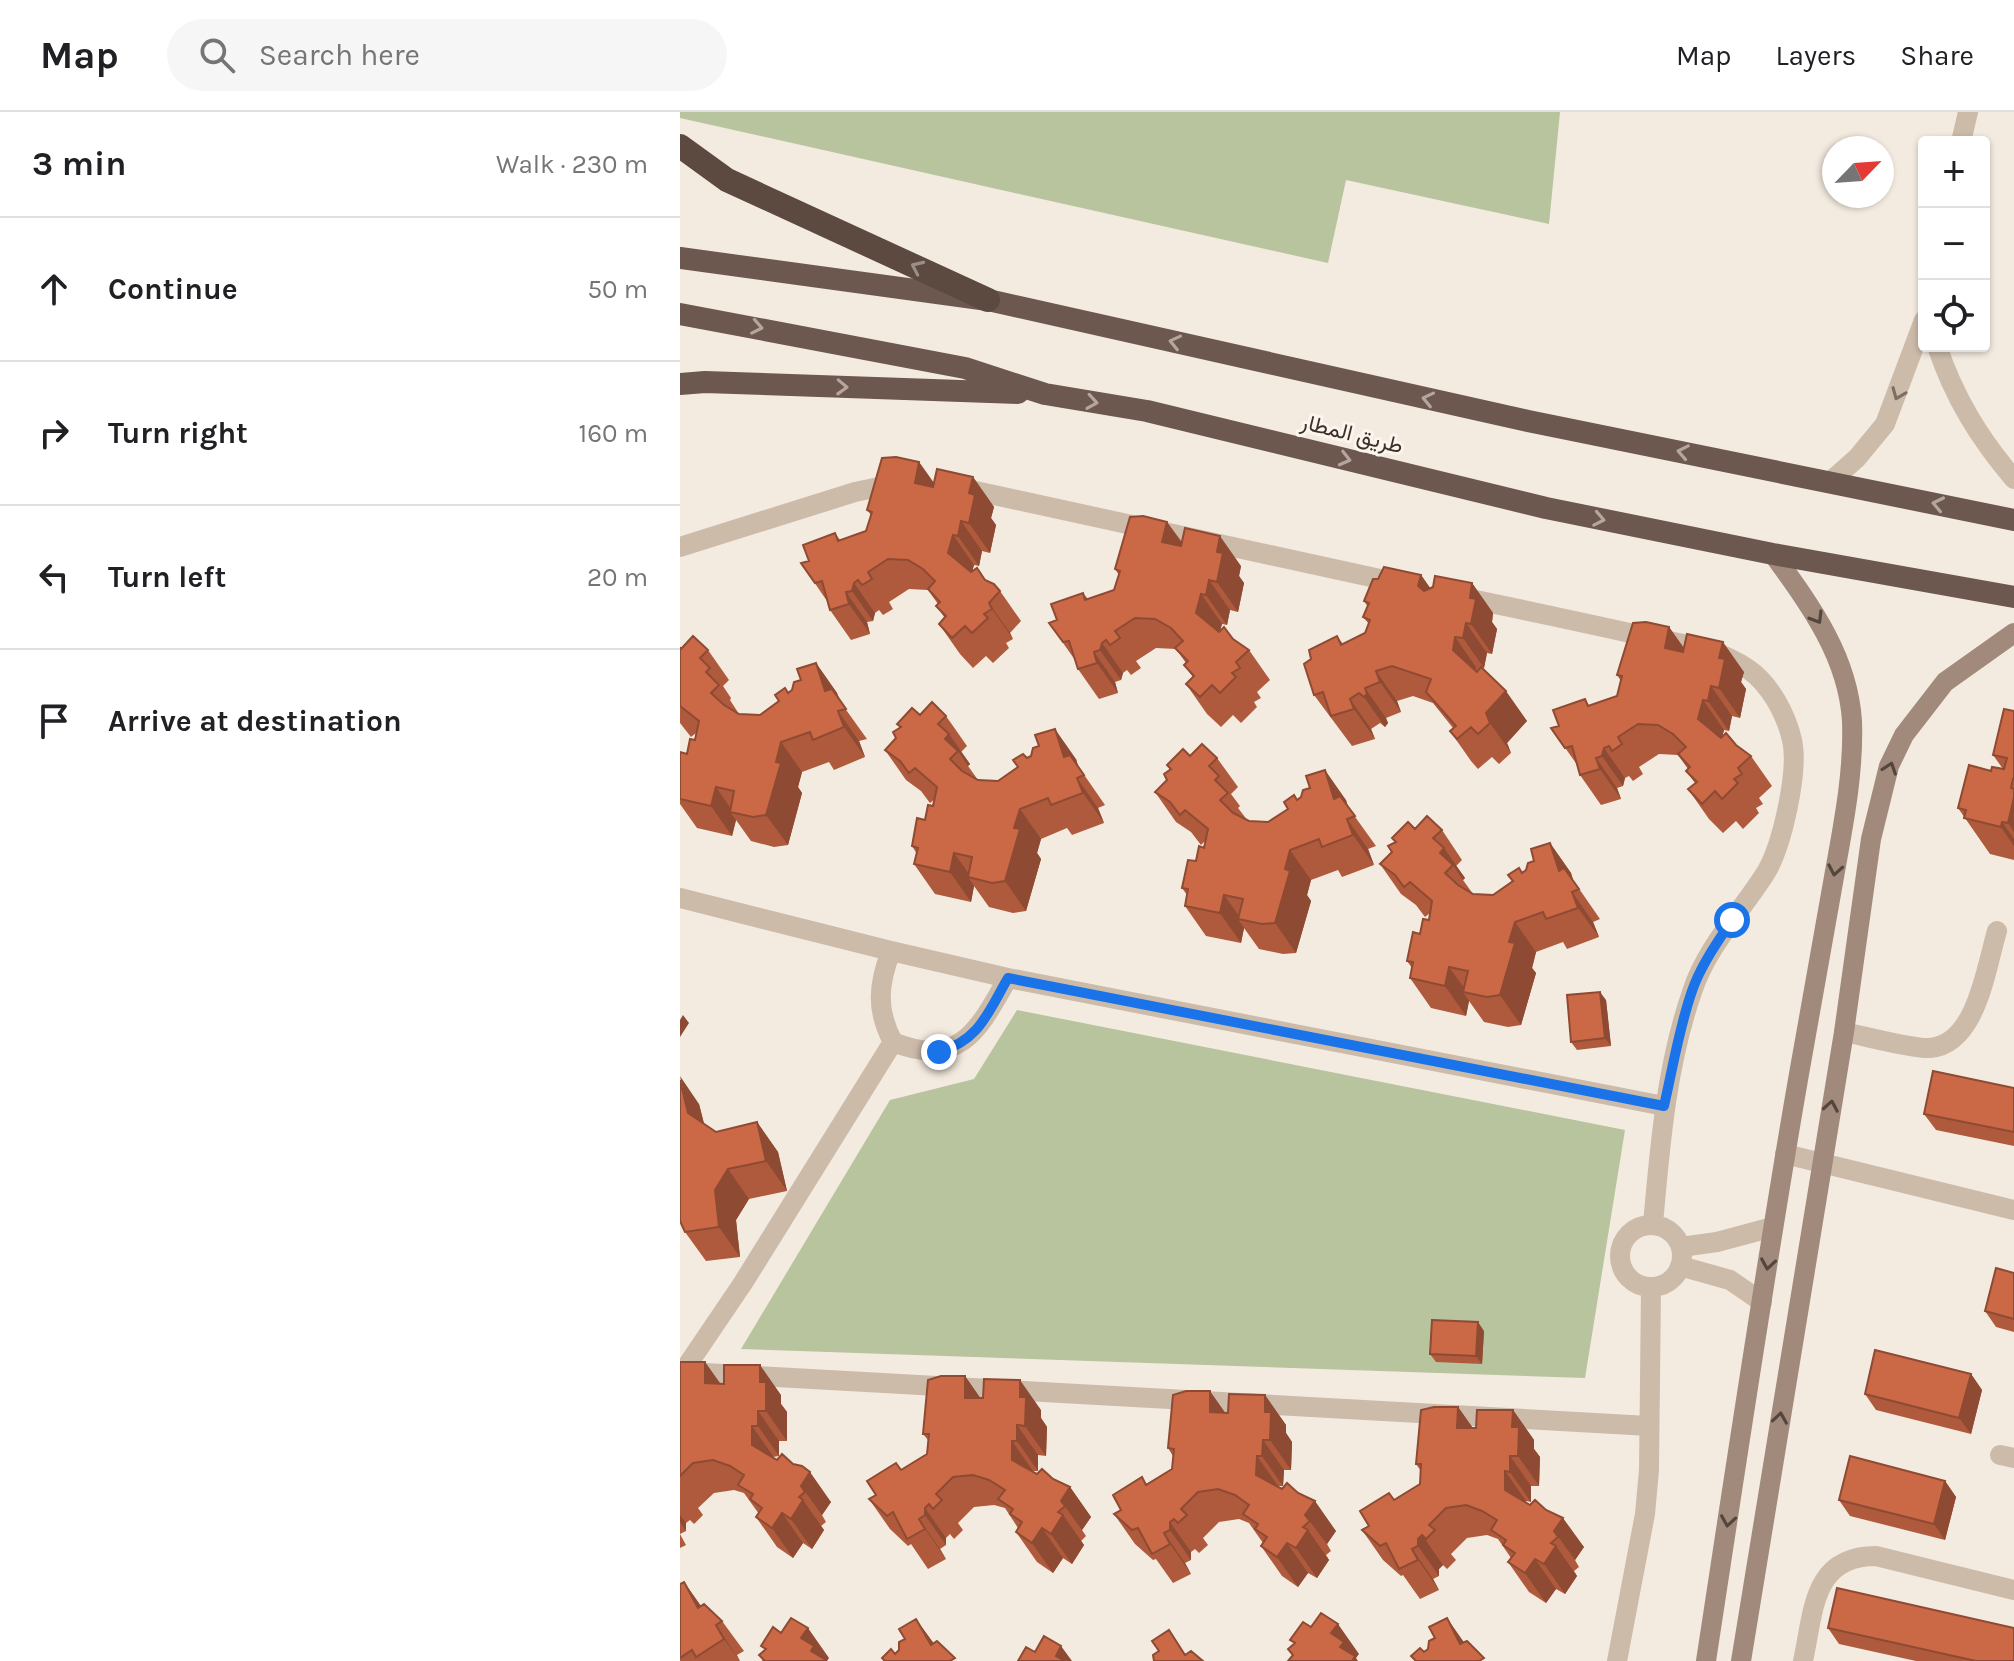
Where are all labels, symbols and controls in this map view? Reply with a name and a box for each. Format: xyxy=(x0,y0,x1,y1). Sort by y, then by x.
search box xyxy=(167,19,727,91)
text: Map xyxy=(40,33,119,78)
icon: search xyxy=(195,33,239,77)
text: Search here xyxy=(259,37,420,73)
text: Map xyxy=(1676,39,1731,72)
text: Layers xyxy=(1775,39,1856,72)
text: Share xyxy=(1900,39,1974,72)
north arrow xyxy=(1822,136,1894,208)
map controls xyxy=(1918,136,1990,352)
button: + xyxy=(1918,136,1990,208)
text: 3 min xyxy=(32,144,126,184)
text: Walk · 230 m xyxy=(496,149,648,180)
button: − xyxy=(1918,208,1990,280)
one-way arrow xyxy=(911,261,926,277)
icon: ahead xyxy=(32,267,76,311)
text: Continue xyxy=(108,271,238,307)
text: 50 m xyxy=(587,274,648,305)
button: locate xyxy=(1918,280,1990,352)
one-way arrow xyxy=(750,318,763,335)
one-way arrow xyxy=(1168,334,1182,351)
one-way arrow xyxy=(836,378,849,395)
one-way arrow xyxy=(1891,386,1907,400)
one-way arrow xyxy=(1422,391,1436,408)
one-way arrow xyxy=(1085,393,1099,410)
street label: طريق المطار xyxy=(1297,409,1406,459)
icon: right xyxy=(32,411,76,455)
text: Turn right xyxy=(108,415,248,451)
text: 160 m xyxy=(579,418,648,449)
one-way arrow xyxy=(1676,444,1690,461)
one-way arrow xyxy=(1338,450,1352,467)
one-way arrow xyxy=(1931,496,1945,513)
one-way arrow xyxy=(1592,509,1605,526)
icon: left xyxy=(32,555,76,599)
text: Turn left xyxy=(108,559,226,595)
text: 20 m xyxy=(587,562,648,593)
one-way arrow xyxy=(1807,609,1823,624)
icon: arrive xyxy=(32,699,76,743)
text: Arrive at destination xyxy=(108,703,402,739)
one-way arrow xyxy=(1880,762,1896,776)
one-way arrow xyxy=(1828,863,1845,877)
route start xyxy=(1714,902,1750,938)
route end xyxy=(921,1034,957,1070)
one-way arrow xyxy=(1821,1099,1838,1113)
one-way arrow xyxy=(1760,1257,1777,1271)
one-way arrow xyxy=(1771,1411,1788,1425)
one-way arrow xyxy=(1720,1514,1737,1528)

